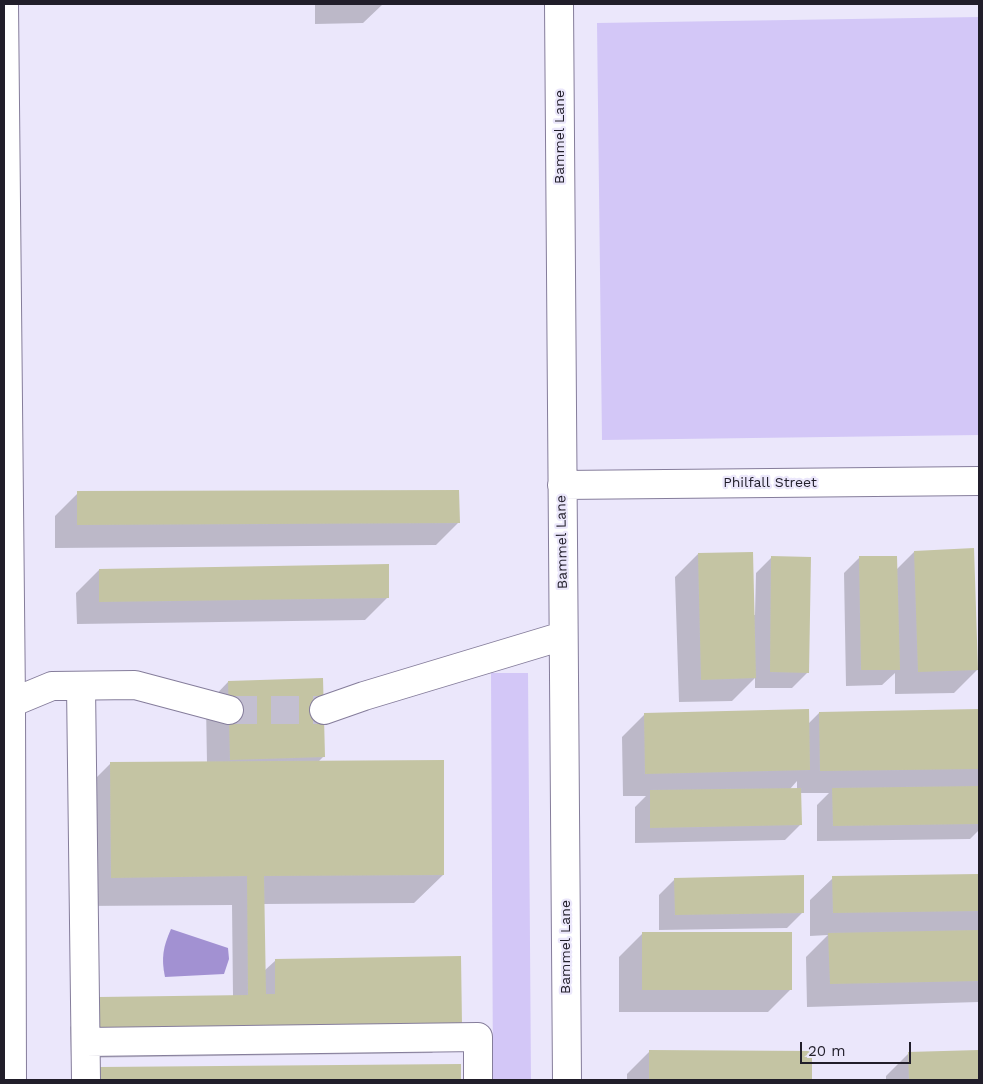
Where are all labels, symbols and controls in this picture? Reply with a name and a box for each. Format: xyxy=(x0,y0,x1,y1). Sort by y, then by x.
street label: Bammel Lane xyxy=(552,90,568,184)
street label: Philfall Street xyxy=(723,475,817,491)
street label: Bammel Lane xyxy=(553,495,571,589)
street label: Bammel Lane xyxy=(558,900,574,994)
scale bar xyxy=(803,1032,914,1064)
text: 20 m xyxy=(808,1042,846,1060)

